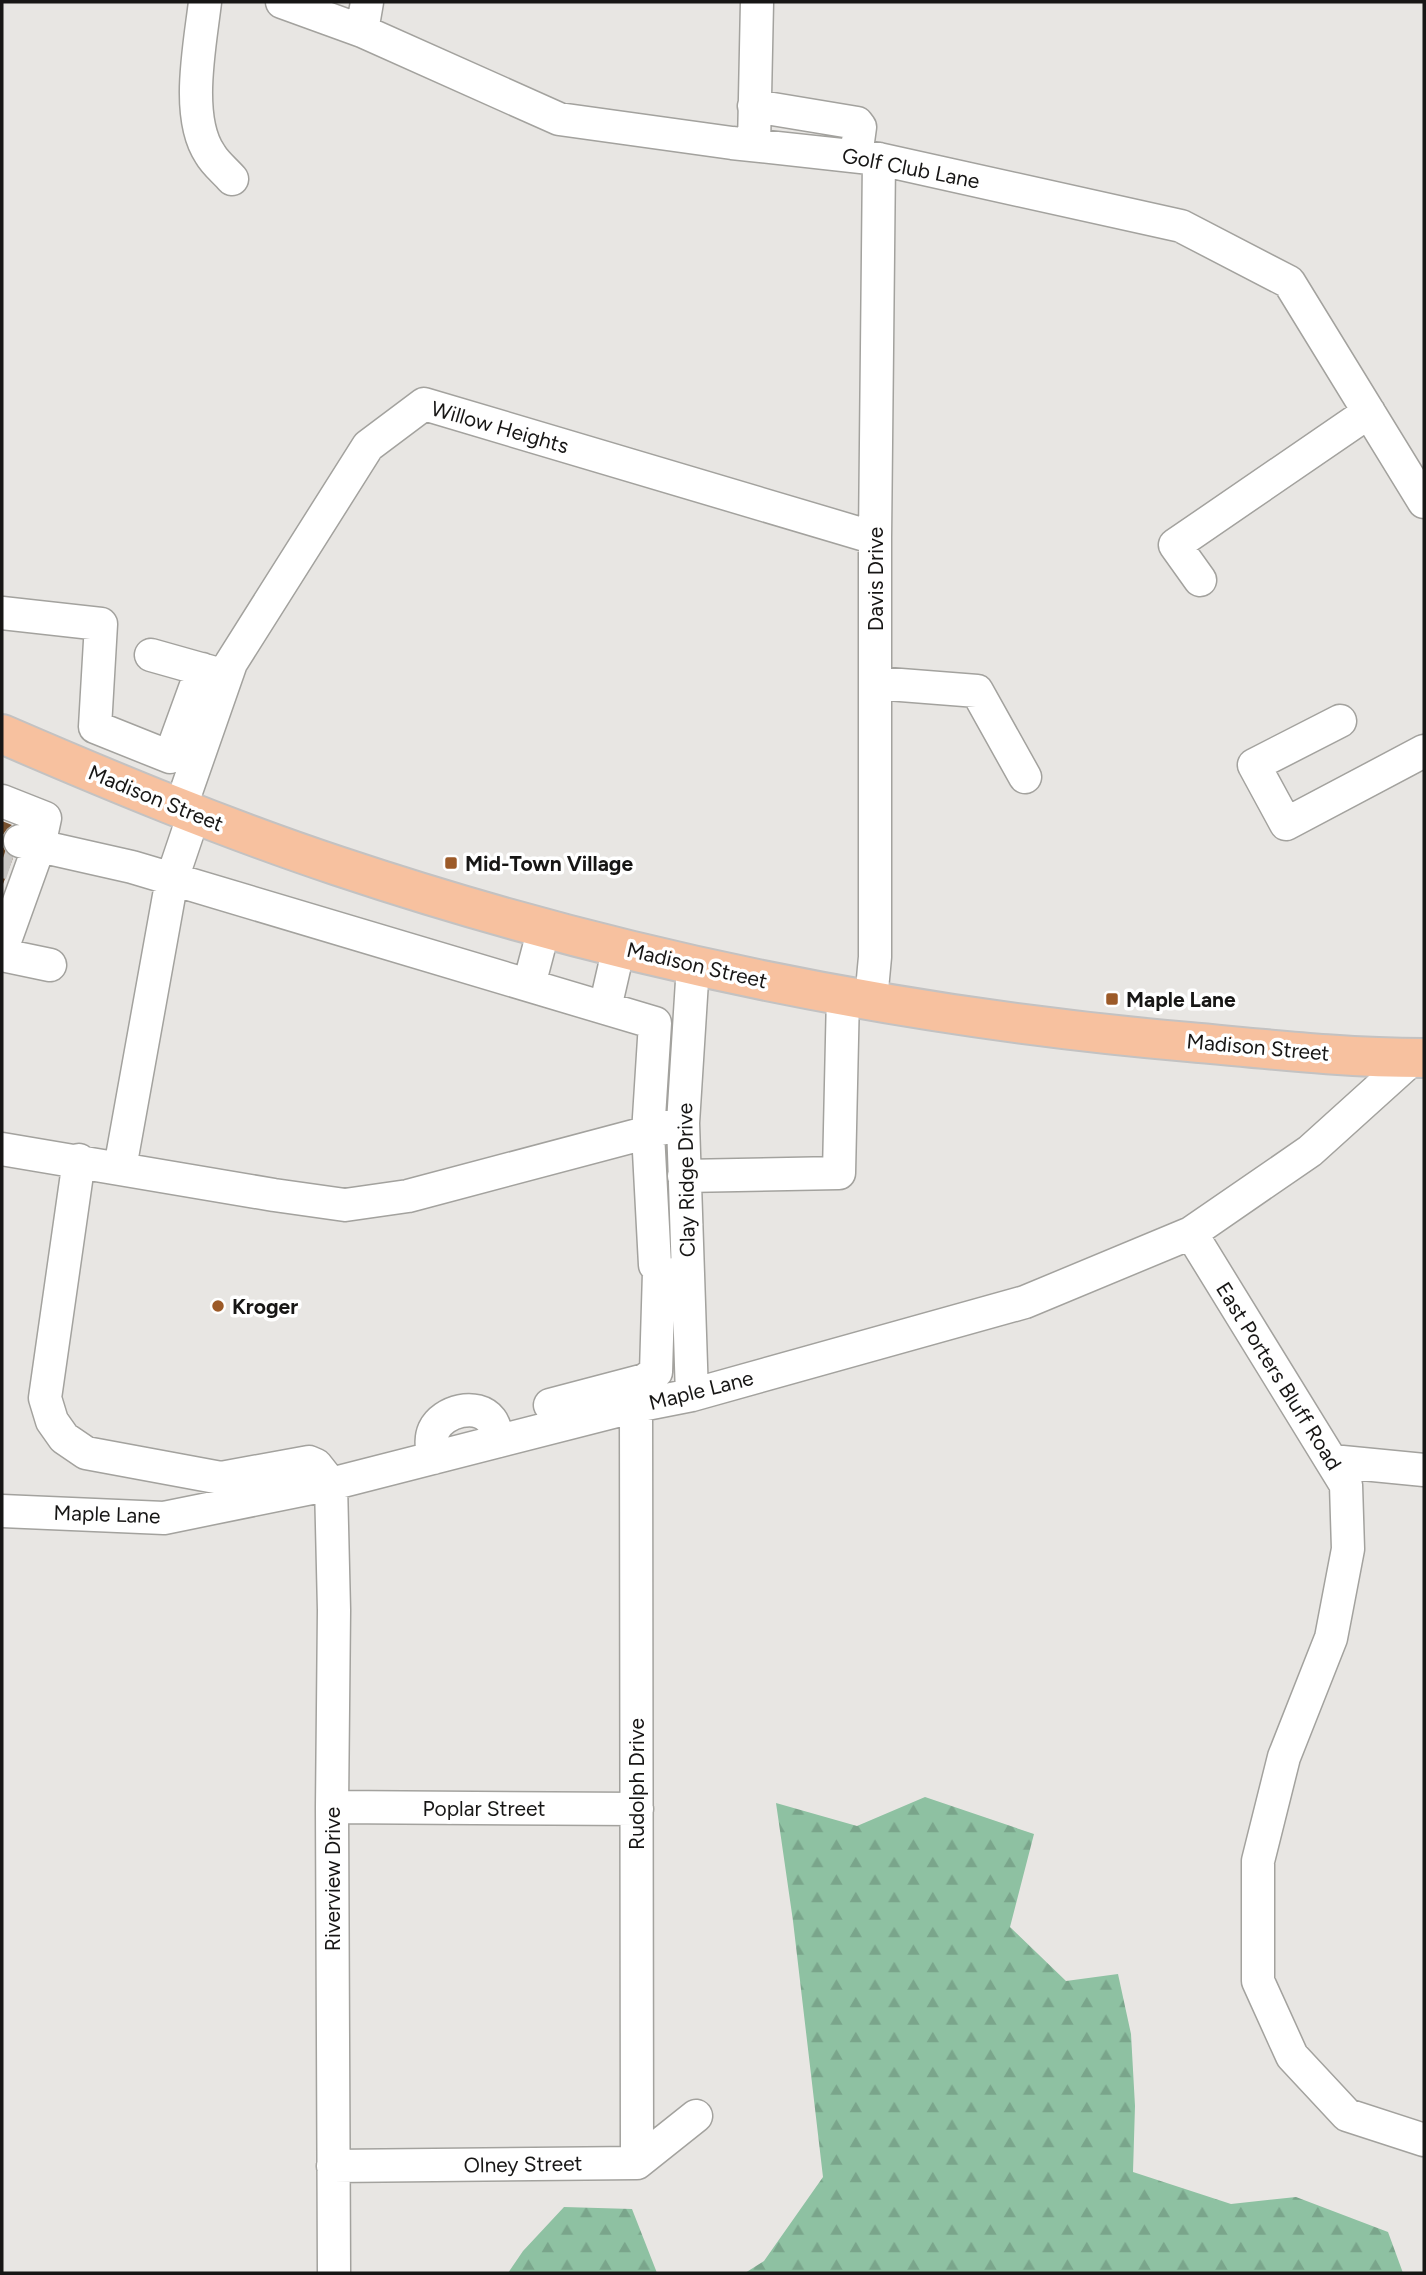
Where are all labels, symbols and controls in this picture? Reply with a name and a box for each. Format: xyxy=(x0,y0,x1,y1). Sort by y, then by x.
street label: Golf Club Lane xyxy=(840,142,982,194)
street label: Willow Heights xyxy=(428,395,572,459)
street label: Davis Drive xyxy=(863,527,888,631)
street label: Madison Street xyxy=(85,760,227,836)
place label: Mid-Town Village xyxy=(465,851,633,876)
marker: Mid-Town Village xyxy=(443,855,459,871)
street label: Madison Street xyxy=(624,937,770,993)
place label: Maple Lane xyxy=(1126,987,1236,1012)
marker: Maple Lane xyxy=(1104,991,1120,1007)
street label: Madison Street xyxy=(1186,1028,1331,1066)
street label: Clay Ridge Drive xyxy=(672,1103,700,1257)
street label: East Porters Bluff Road xyxy=(1211,1277,1347,1475)
place label: Kroger xyxy=(232,1294,298,1319)
marker: Kroger xyxy=(210,1298,226,1314)
street label: Maple Lane xyxy=(646,1365,756,1415)
street label: Maple Lane xyxy=(53,1500,161,1528)
street label: Rudolph Drive xyxy=(624,1718,649,1850)
street label: Poplar Street xyxy=(423,1796,546,1821)
street label: Riverview Drive xyxy=(320,1807,345,1951)
street label: Olney Street xyxy=(463,2150,583,2178)

